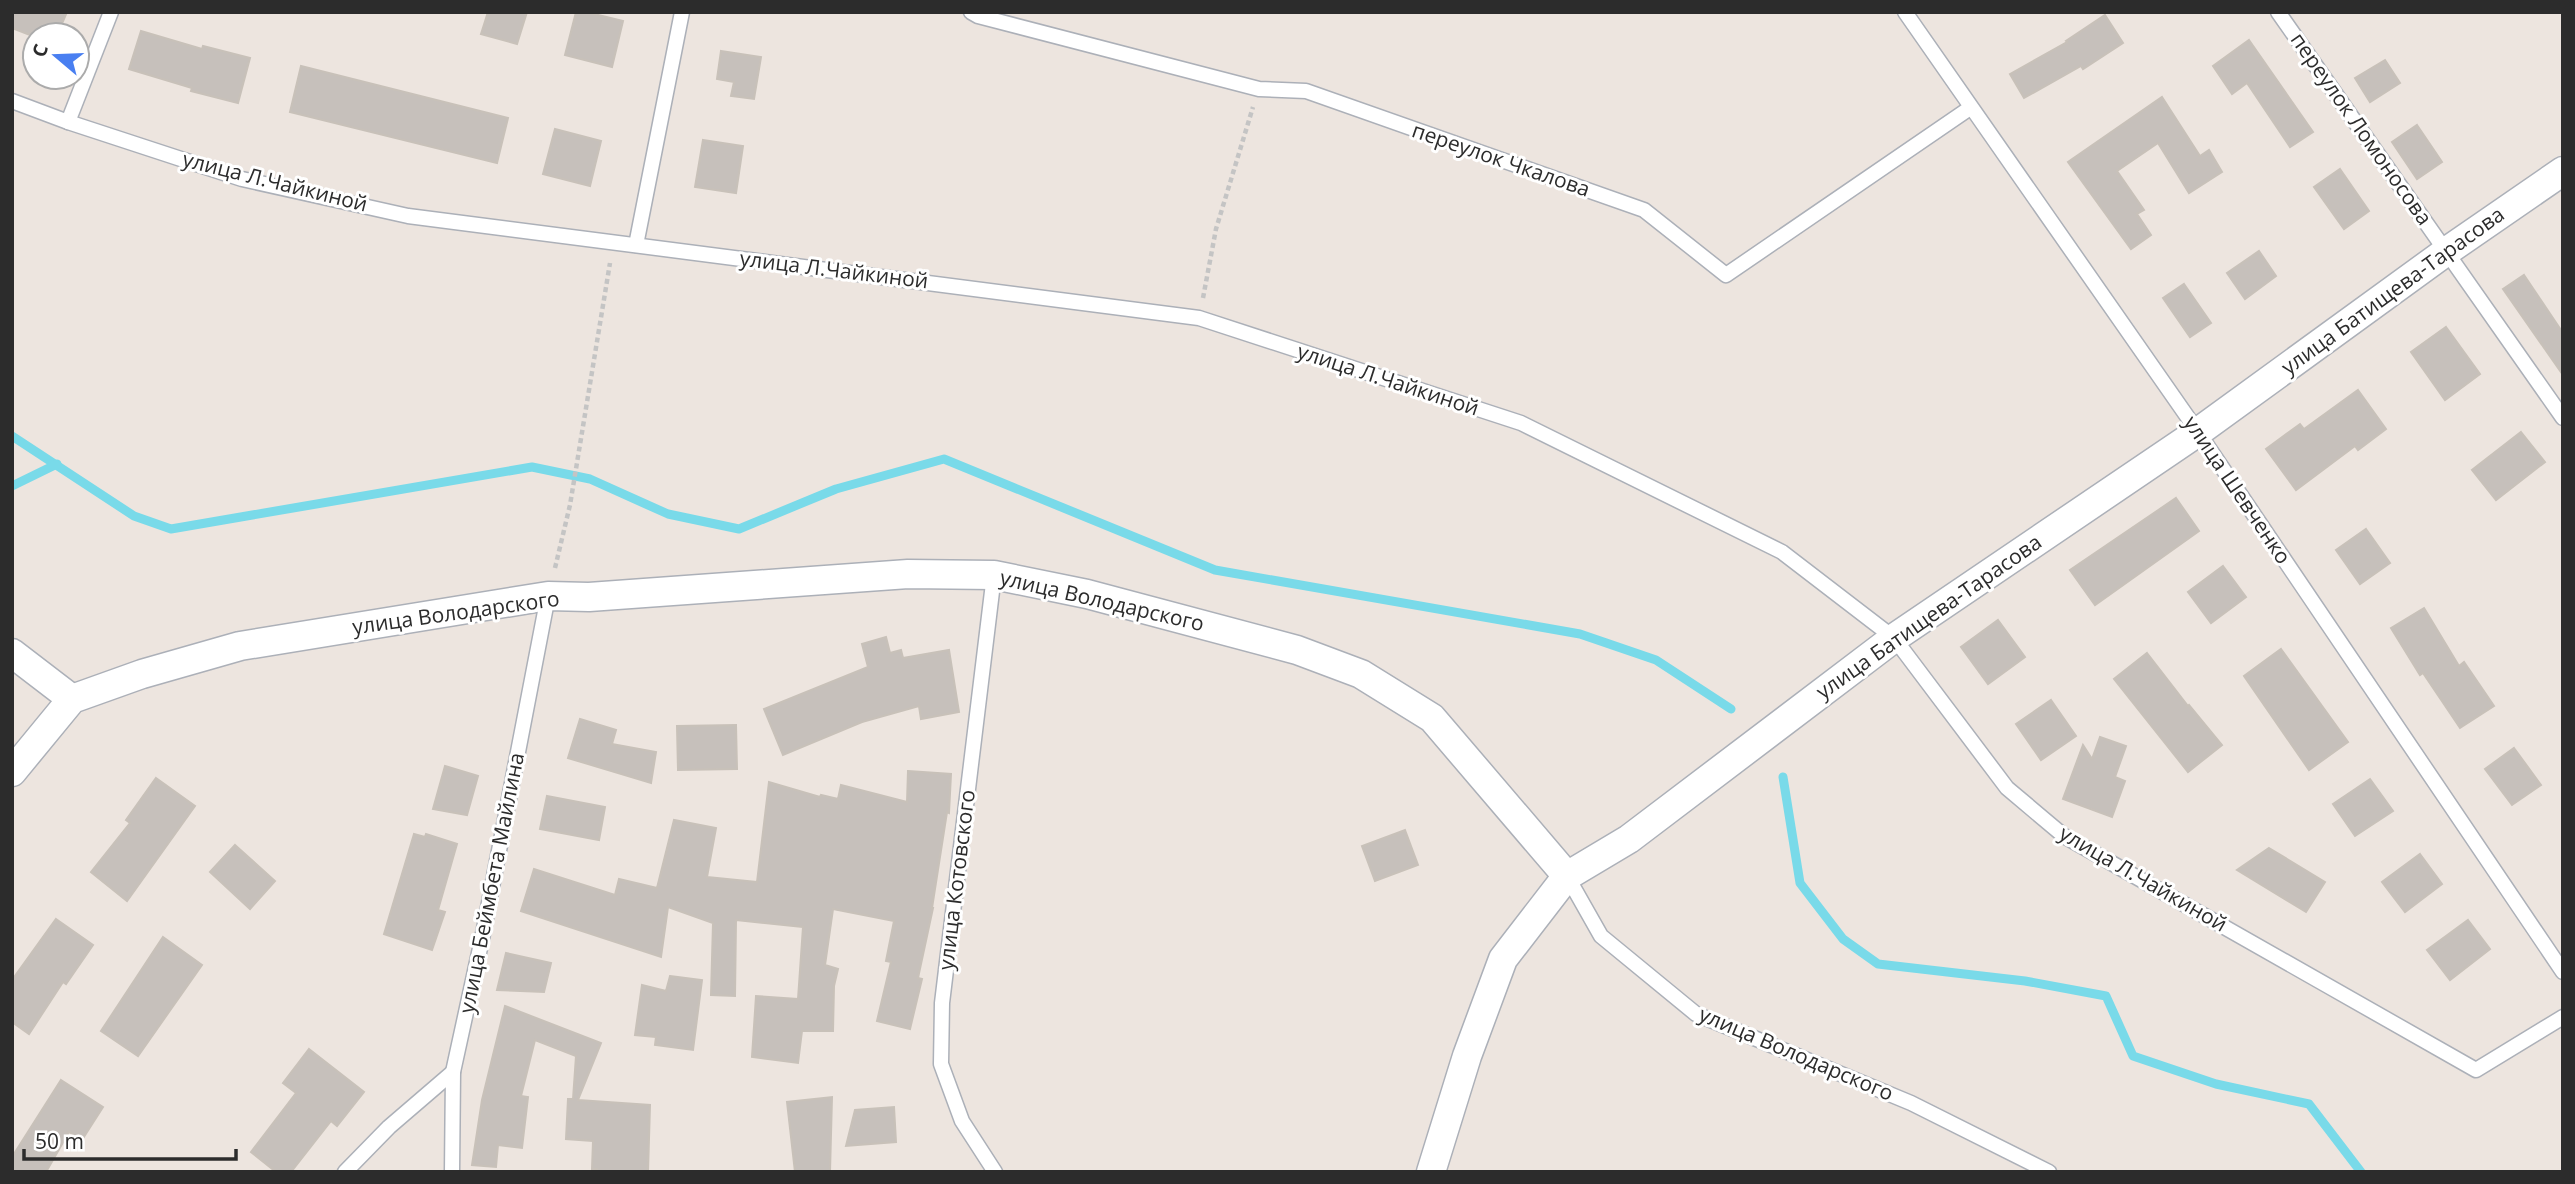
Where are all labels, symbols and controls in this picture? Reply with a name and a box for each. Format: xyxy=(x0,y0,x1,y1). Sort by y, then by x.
north arrow xyxy=(21,21,91,91)
street label: переулок Ломоносова xyxy=(2285,27,2439,230)
text: С xyxy=(26,41,54,60)
street label: переулок Чкалова xyxy=(1409,115,1594,203)
street label: улица Л.Чайкиной xyxy=(180,145,371,218)
street label: улица Батищева-Тарасова xyxy=(2275,200,2510,381)
street label: улица Л.Чайкиной xyxy=(738,244,930,294)
street label: улица Л.Чайкиной xyxy=(1294,336,1483,422)
street label: улица Шевченко xyxy=(2178,410,2298,569)
street label: улица Батищева-Тарасова xyxy=(1810,528,2047,705)
street label: улица Володарского xyxy=(997,563,1207,637)
street label: улица Володарского xyxy=(351,584,561,640)
street label: улица Беймбета Майлина xyxy=(452,750,530,1016)
street label: улица Котовского xyxy=(931,788,981,972)
street label: улица Л.Чайкиной xyxy=(2054,819,2233,938)
street label: улица Володарского xyxy=(1695,999,1898,1107)
scale bar xyxy=(24,1118,236,1162)
text: 50 m xyxy=(35,1127,84,1155)

